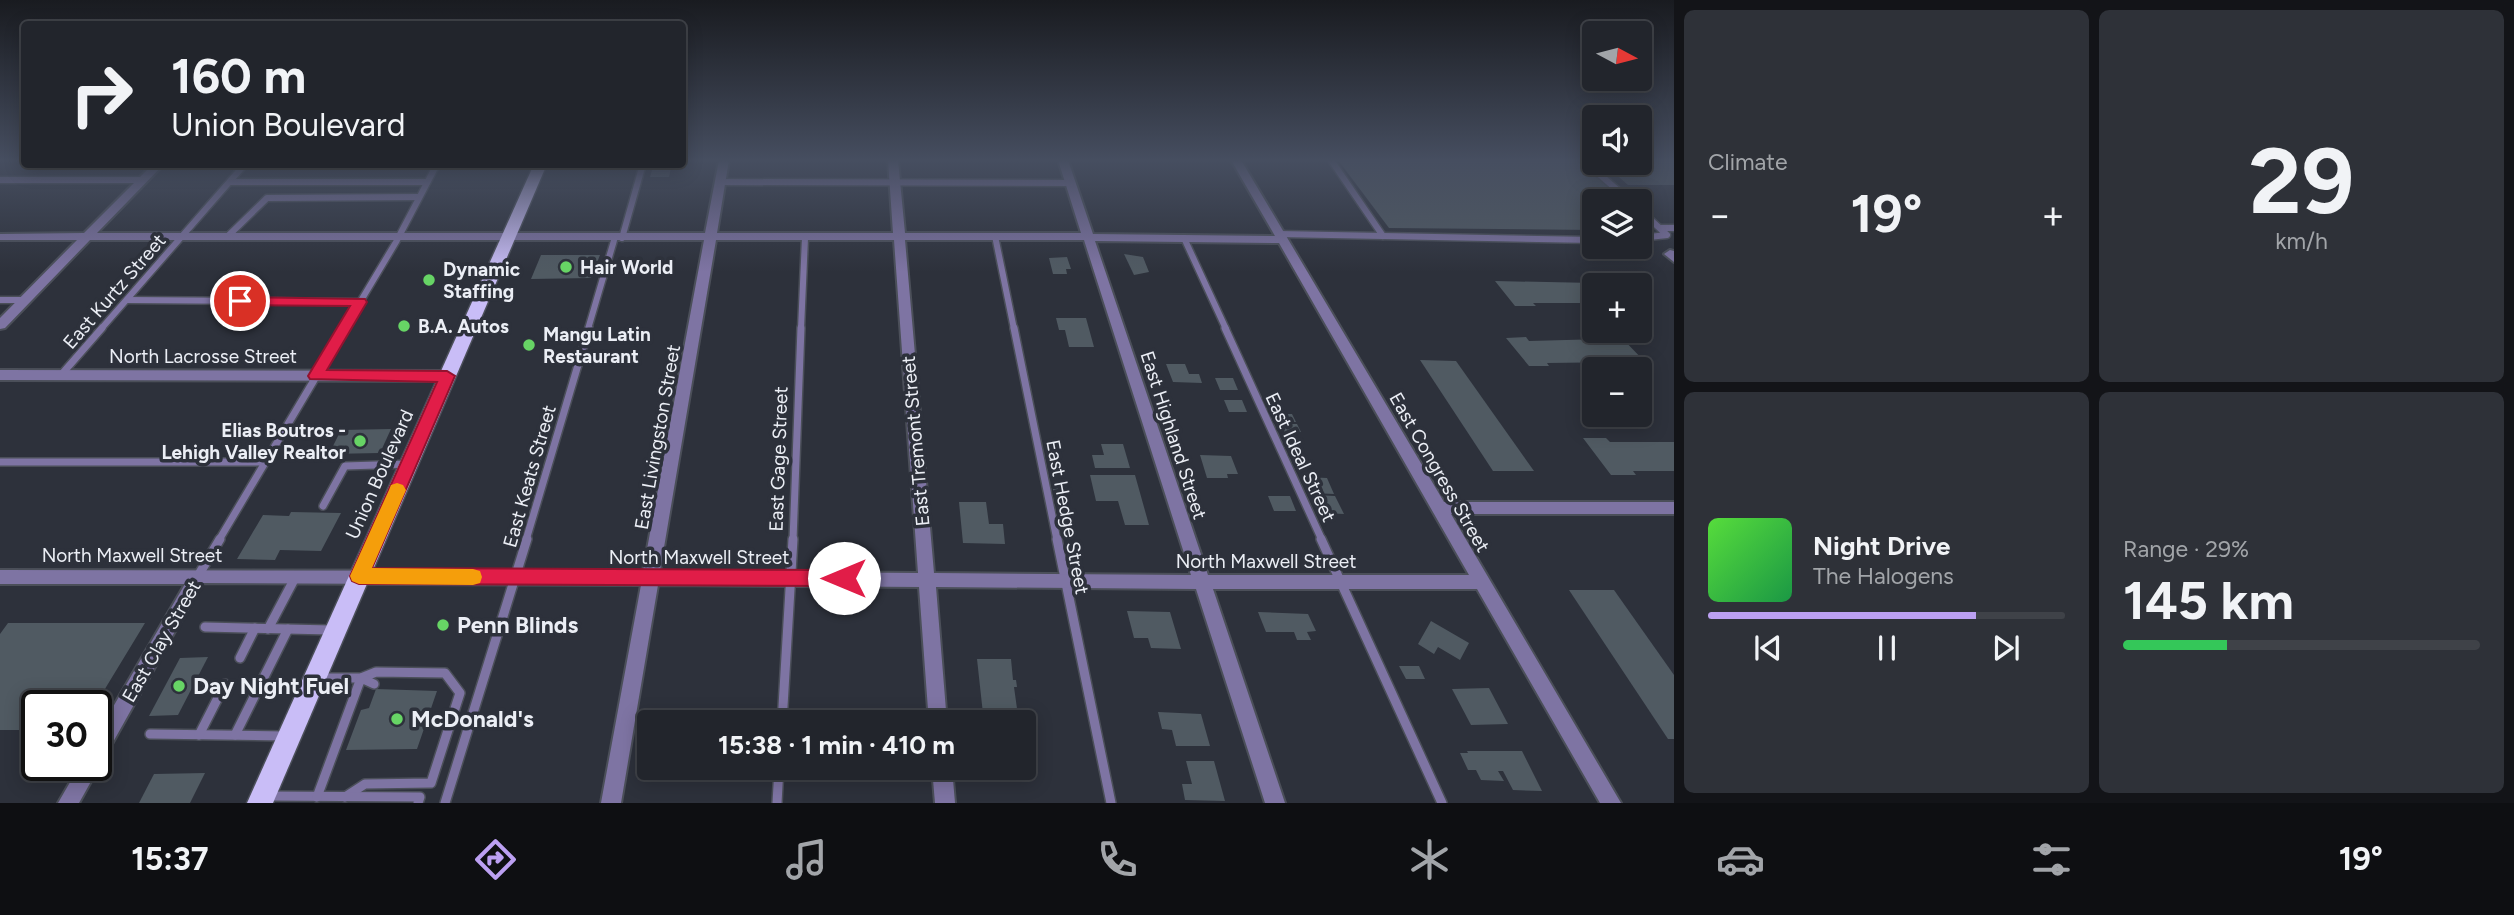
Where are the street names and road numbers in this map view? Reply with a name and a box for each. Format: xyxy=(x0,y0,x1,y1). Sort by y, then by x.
street label: East Kurtz Street xyxy=(58,229,171,353)
street label: East Livingston Street xyxy=(630,343,685,531)
street label: North Lacrosse Street xyxy=(109,345,297,368)
street label: East Highland Street xyxy=(1135,348,1212,522)
street label: East Tremont Street xyxy=(897,355,934,527)
street label: East Gage Street xyxy=(764,386,793,532)
street label: East Congress Street xyxy=(1384,388,1495,556)
street label: East Ideal Street xyxy=(1261,389,1341,526)
street label: East Keats Street xyxy=(498,402,561,550)
street label: Union Boulevard xyxy=(341,406,418,542)
street label: East Hedge Street xyxy=(1041,438,1094,596)
street label: North Maxwell Street xyxy=(42,544,222,567)
street label: North Maxwell Street xyxy=(609,546,789,569)
street label: North Maxwell Street xyxy=(1176,550,1356,573)
street label: East Clay Street xyxy=(117,576,206,706)

